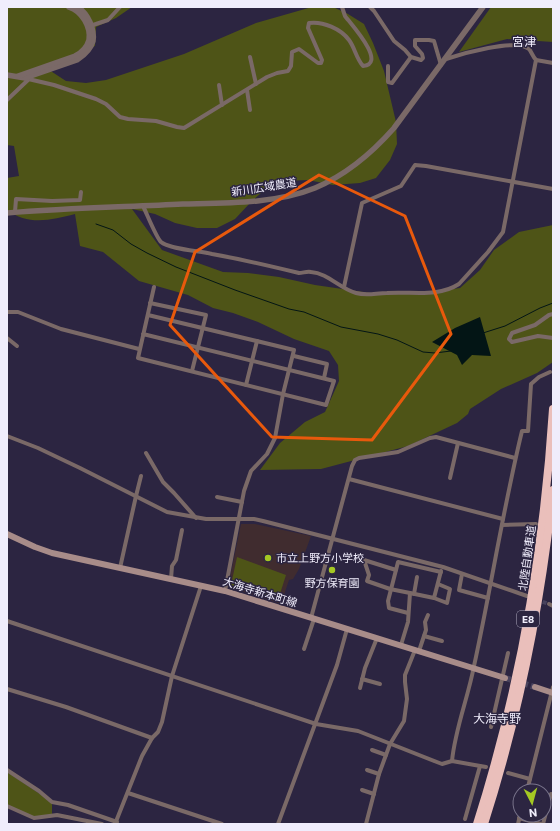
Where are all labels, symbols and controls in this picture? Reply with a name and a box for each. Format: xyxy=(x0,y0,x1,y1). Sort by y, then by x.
district label: 宮津 xyxy=(512,34,536,48)
street label: 新川広域農道 xyxy=(230,175,298,198)
street label: 北陸自動車道 xyxy=(515,524,538,592)
place label: 市立上野方小学校 xyxy=(276,551,364,564)
marker: 市立上野方小学校 xyxy=(263,553,273,563)
marker: 野方保育園 xyxy=(327,565,337,575)
street label: 大海寺新本町線 xyxy=(221,574,299,609)
place label: 野方保育園 xyxy=(305,576,360,589)
road number: E8 xyxy=(517,611,539,627)
district label: 大海寺野 xyxy=(473,711,521,725)
north arrow xyxy=(512,783,552,823)
text: N xyxy=(528,807,538,820)

